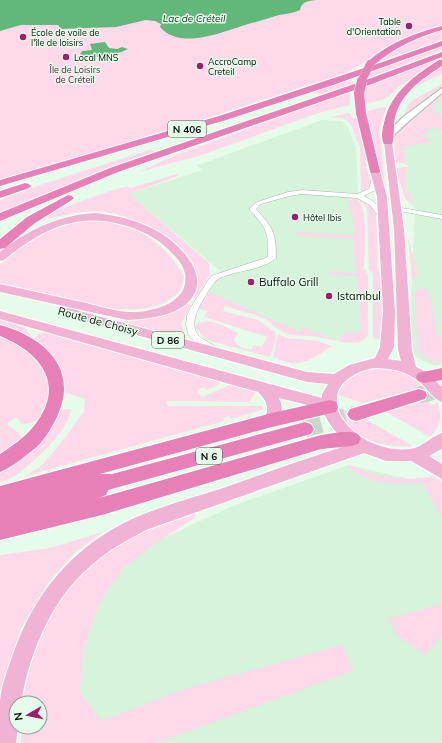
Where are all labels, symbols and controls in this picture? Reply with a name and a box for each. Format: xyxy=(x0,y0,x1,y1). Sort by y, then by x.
water label: Lac de Créteil xyxy=(163,12,226,25)
place label: Table d'Orientation xyxy=(347,16,401,37)
marker: Table d'Orientation xyxy=(404,21,414,31)
place label: École de voile de l'île de loisirs xyxy=(31,27,100,48)
marker: École de voile de l'île de loisirs xyxy=(18,32,28,42)
marker: Local MNS xyxy=(61,52,71,62)
place label: Local MNS xyxy=(74,52,119,63)
place label: AccroCamp Creteil xyxy=(208,56,256,77)
marker: AccroCamp Creteil xyxy=(195,61,205,71)
park label: Île de Loisirs de Créteil xyxy=(49,64,100,85)
road number: N 406 xyxy=(168,121,206,137)
marker: Hôtel Ibis xyxy=(290,212,300,222)
place label: Hôtel Ibis xyxy=(303,212,342,223)
place label: Buffalo Grill xyxy=(259,275,318,289)
marker: Buffalo Grill xyxy=(246,277,256,287)
place label: Istambul xyxy=(337,289,381,303)
marker: Istambul xyxy=(324,291,334,301)
street label: Route de Choisy xyxy=(56,304,140,338)
road number: D 86 xyxy=(152,332,184,348)
road number: N 6 xyxy=(196,448,222,464)
north arrow xyxy=(8,695,48,735)
text: N xyxy=(11,711,26,722)

